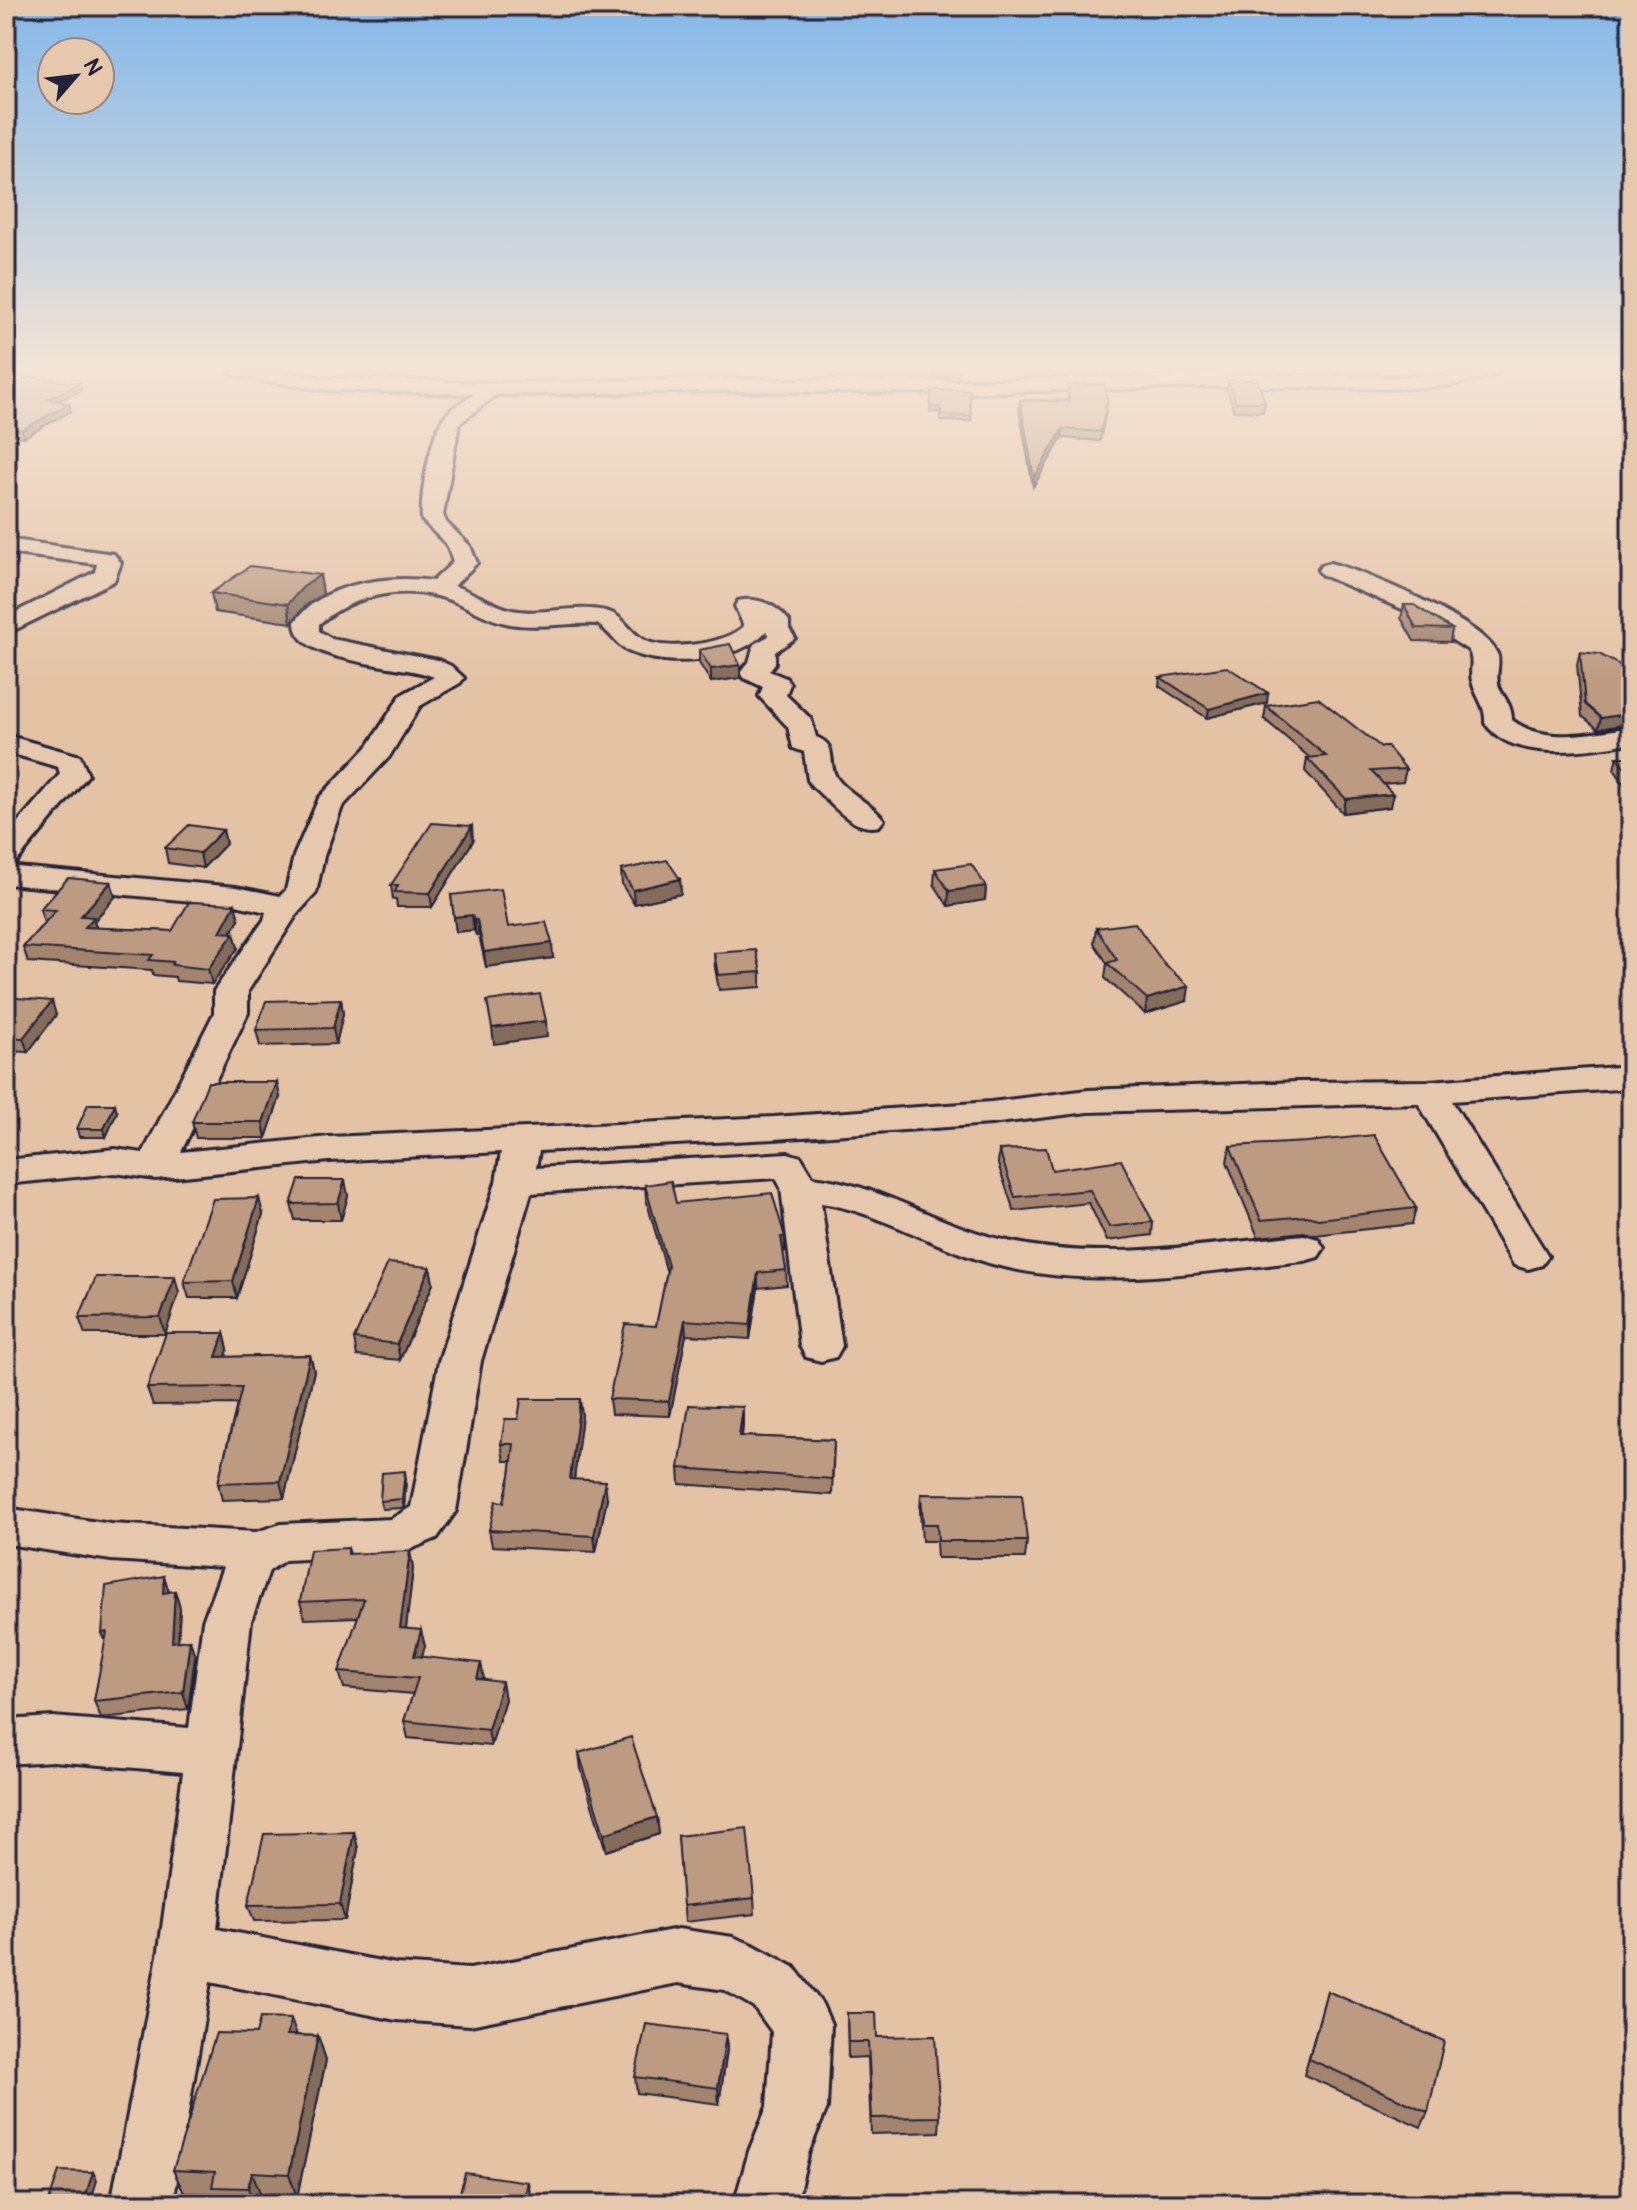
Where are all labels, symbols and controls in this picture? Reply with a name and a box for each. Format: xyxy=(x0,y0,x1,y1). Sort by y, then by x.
north arrow xyxy=(36,36,116,116)
text: N xyxy=(77,54,109,80)

